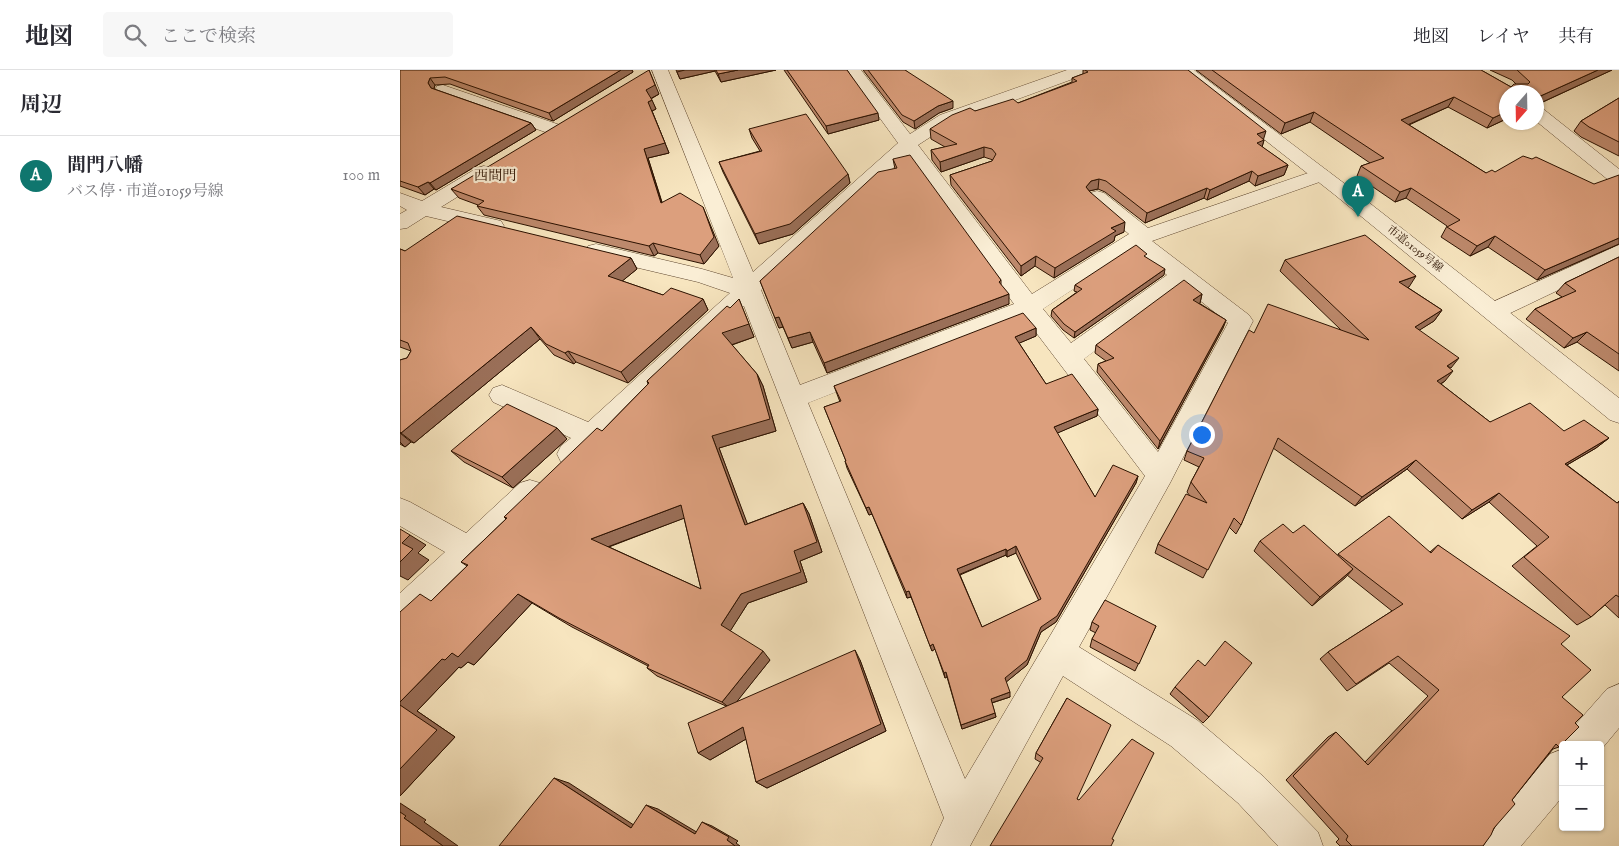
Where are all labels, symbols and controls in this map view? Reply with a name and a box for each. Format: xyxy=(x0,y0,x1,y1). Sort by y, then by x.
search box xyxy=(103,12,453,57)
icon: search xyxy=(121,21,149,49)
text: 地図 xyxy=(25,22,73,53)
text: ここで検索 xyxy=(161,25,256,49)
text: 地図 xyxy=(1413,26,1449,49)
text: レイヤ xyxy=(1477,26,1530,49)
text: 共有 xyxy=(1558,26,1594,49)
north arrow xyxy=(1499,85,1544,130)
text: 周辺 xyxy=(20,92,62,119)
text: 間門八幡 xyxy=(67,154,143,178)
text: A xyxy=(31,166,41,186)
text: 100 m xyxy=(343,166,380,186)
district label: 西間門 xyxy=(474,167,516,185)
pin: A xyxy=(1342,176,1374,217)
text: バス停 · 市道01059号線 xyxy=(67,182,224,202)
street label: 市道01059号線 xyxy=(1384,223,1446,275)
your location xyxy=(1189,422,1215,448)
map controls xyxy=(1559,741,1604,831)
button: + xyxy=(1559,741,1604,786)
button: − xyxy=(1559,786,1604,831)

